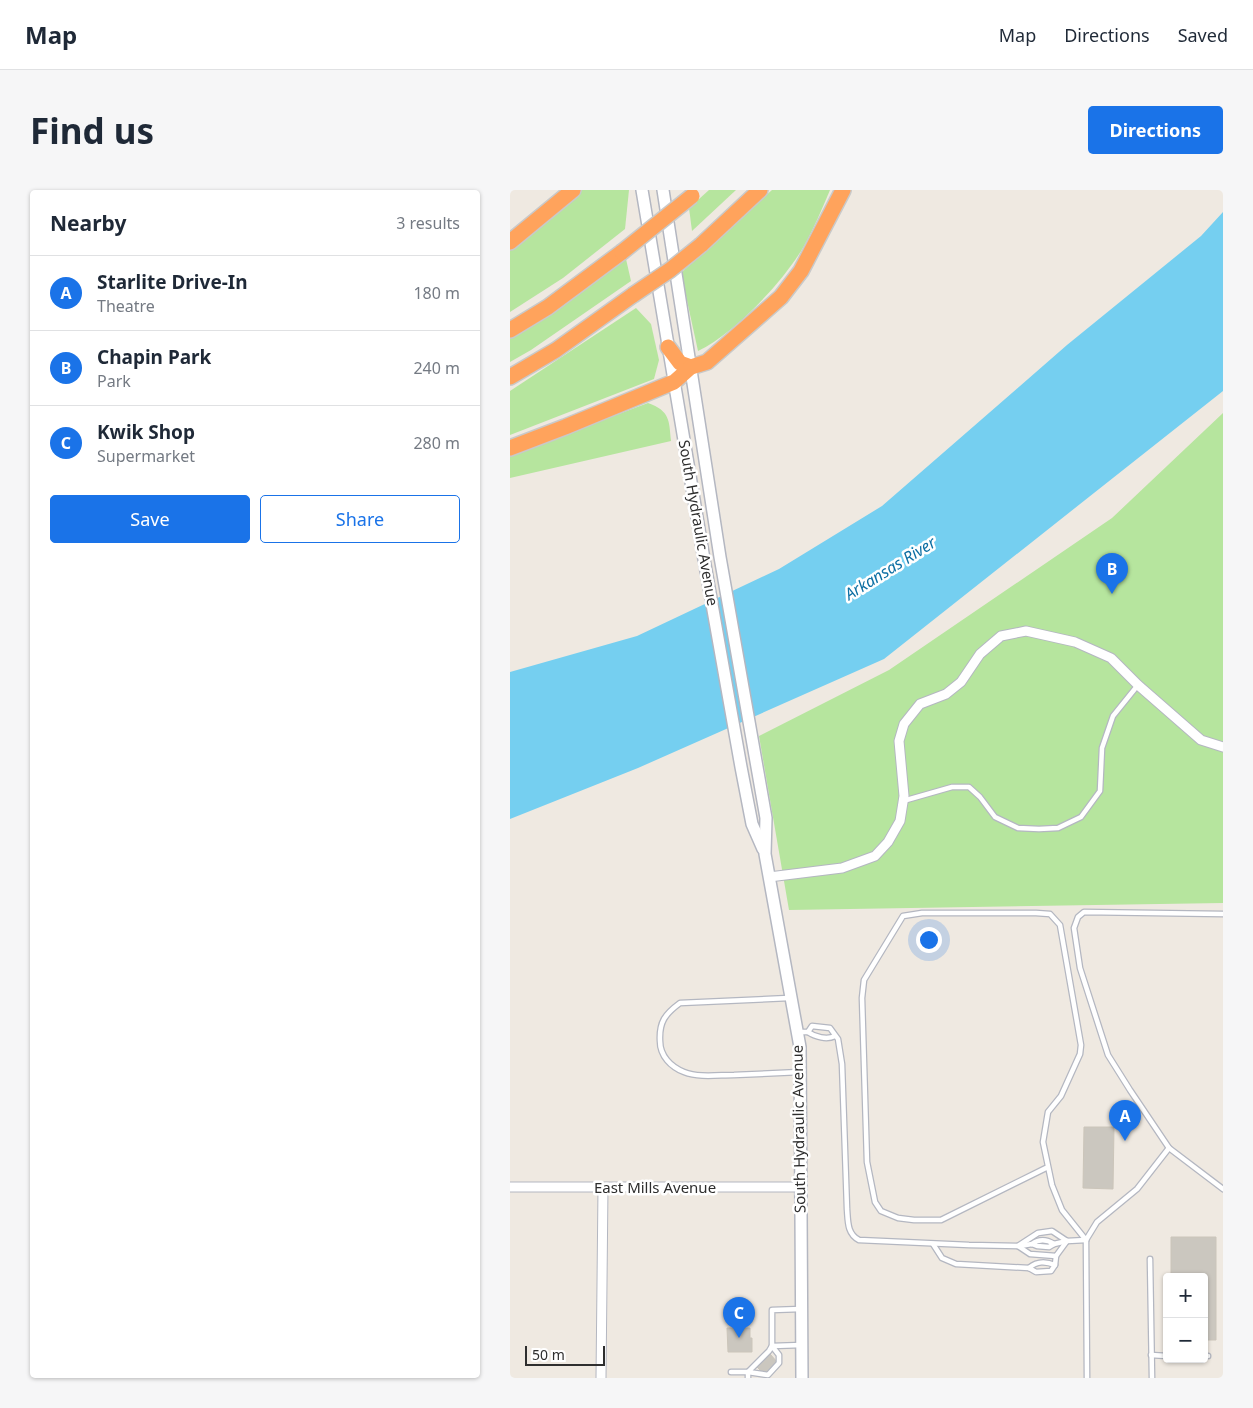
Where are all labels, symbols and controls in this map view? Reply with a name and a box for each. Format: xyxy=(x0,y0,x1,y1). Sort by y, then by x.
text: Map xyxy=(25,18,77,51)
text: Map xyxy=(999,23,1036,47)
text: Directions xyxy=(1064,23,1150,47)
text: Saved xyxy=(1178,23,1228,47)
button: Directions xyxy=(1088,106,1223,154)
text: Find us xyxy=(30,107,154,154)
text: Nearby xyxy=(50,209,126,237)
text: 3 results xyxy=(396,212,460,234)
text: Starlite Drive-In xyxy=(97,269,248,295)
text: A xyxy=(60,282,72,304)
text: 180 m xyxy=(413,282,460,304)
text: Theatre xyxy=(97,295,155,317)
text: Chapin Park xyxy=(97,344,211,370)
text: B xyxy=(61,357,71,379)
text: 240 m xyxy=(413,357,460,379)
text: Park xyxy=(97,370,131,392)
text: Kwik Shop xyxy=(97,419,195,445)
text: C xyxy=(61,432,71,454)
text: 280 m xyxy=(413,432,460,454)
street label: South Hydraulic Avenue xyxy=(675,438,723,607)
text: Supermarket xyxy=(97,445,195,467)
button: Save xyxy=(50,495,250,543)
button: Share xyxy=(260,495,460,543)
water label: Arkansas River xyxy=(839,531,940,605)
pin: B xyxy=(1096,553,1128,594)
your location xyxy=(916,927,942,953)
street label: South Hydraulic Avenue xyxy=(787,1045,809,1213)
pin: A xyxy=(1109,1100,1141,1141)
street label: East Mills Avenue xyxy=(594,1177,716,1197)
map controls xyxy=(1163,1273,1208,1363)
button: + xyxy=(1163,1273,1208,1318)
pin: C xyxy=(723,1297,755,1338)
button: − xyxy=(1163,1318,1208,1363)
scale bar xyxy=(525,1343,605,1366)
text: 50 m xyxy=(532,1345,565,1364)

